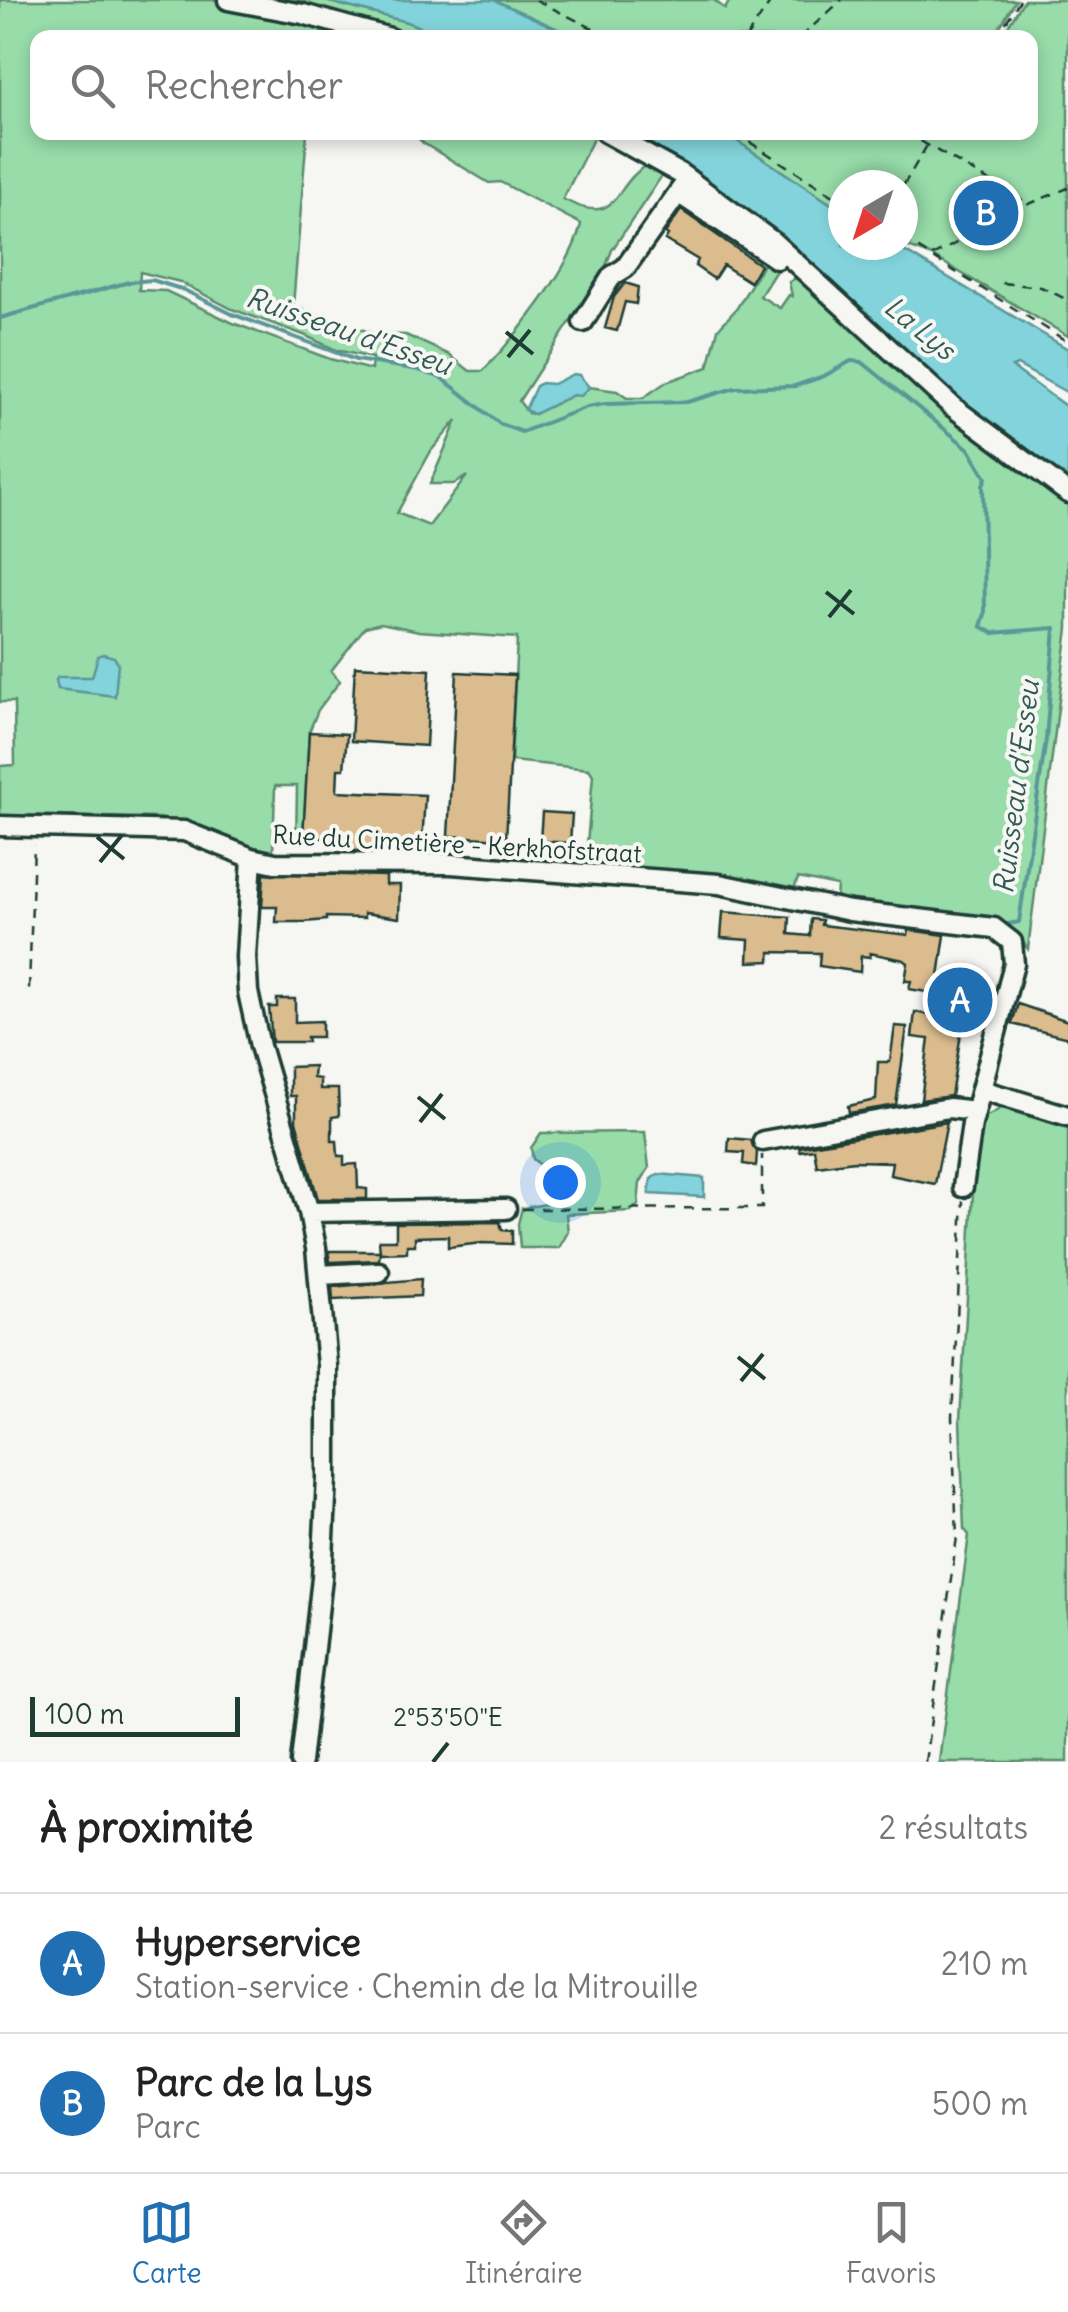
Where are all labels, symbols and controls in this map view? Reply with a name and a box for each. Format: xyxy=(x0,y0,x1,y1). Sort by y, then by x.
search box xyxy=(30,30,1038,140)
icon: search xyxy=(65,58,120,113)
text: Rechercher xyxy=(145,62,343,109)
north arrow xyxy=(828,170,918,260)
pin: B xyxy=(954,176,1018,250)
water label: Ruisseau d'Esseu xyxy=(242,279,458,384)
water label: La Lys xyxy=(877,288,965,369)
water label: Ruisseau d'Esseu xyxy=(985,677,1047,896)
street label: Rue du Cimetière - Kerkhofstraat xyxy=(272,818,642,870)
pin: A xyxy=(928,962,992,1038)
your location xyxy=(535,1157,586,1208)
scale bar xyxy=(30,1692,240,1736)
text: 100 m xyxy=(45,1696,124,1732)
text: 2°53'50"E xyxy=(393,1701,503,1733)
text: À proximité xyxy=(40,1801,253,1853)
text: 2 résultats xyxy=(879,1807,1028,1848)
text: Hyperservice xyxy=(135,1919,361,1966)
text: A xyxy=(62,1943,83,1984)
text: 210 m xyxy=(941,1943,1028,1984)
text: Station-service · Chemin de la Mitrouille xyxy=(135,1966,698,2007)
text: Parc de la Lys xyxy=(135,2059,372,2106)
text: B xyxy=(62,2083,83,2124)
text: 500 m xyxy=(932,2083,1028,2124)
text: Parc xyxy=(135,2106,201,2147)
tab: Carte xyxy=(132,2195,202,2291)
tab: Itinéraire xyxy=(465,2195,583,2291)
tab: Favoris xyxy=(846,2195,936,2291)

